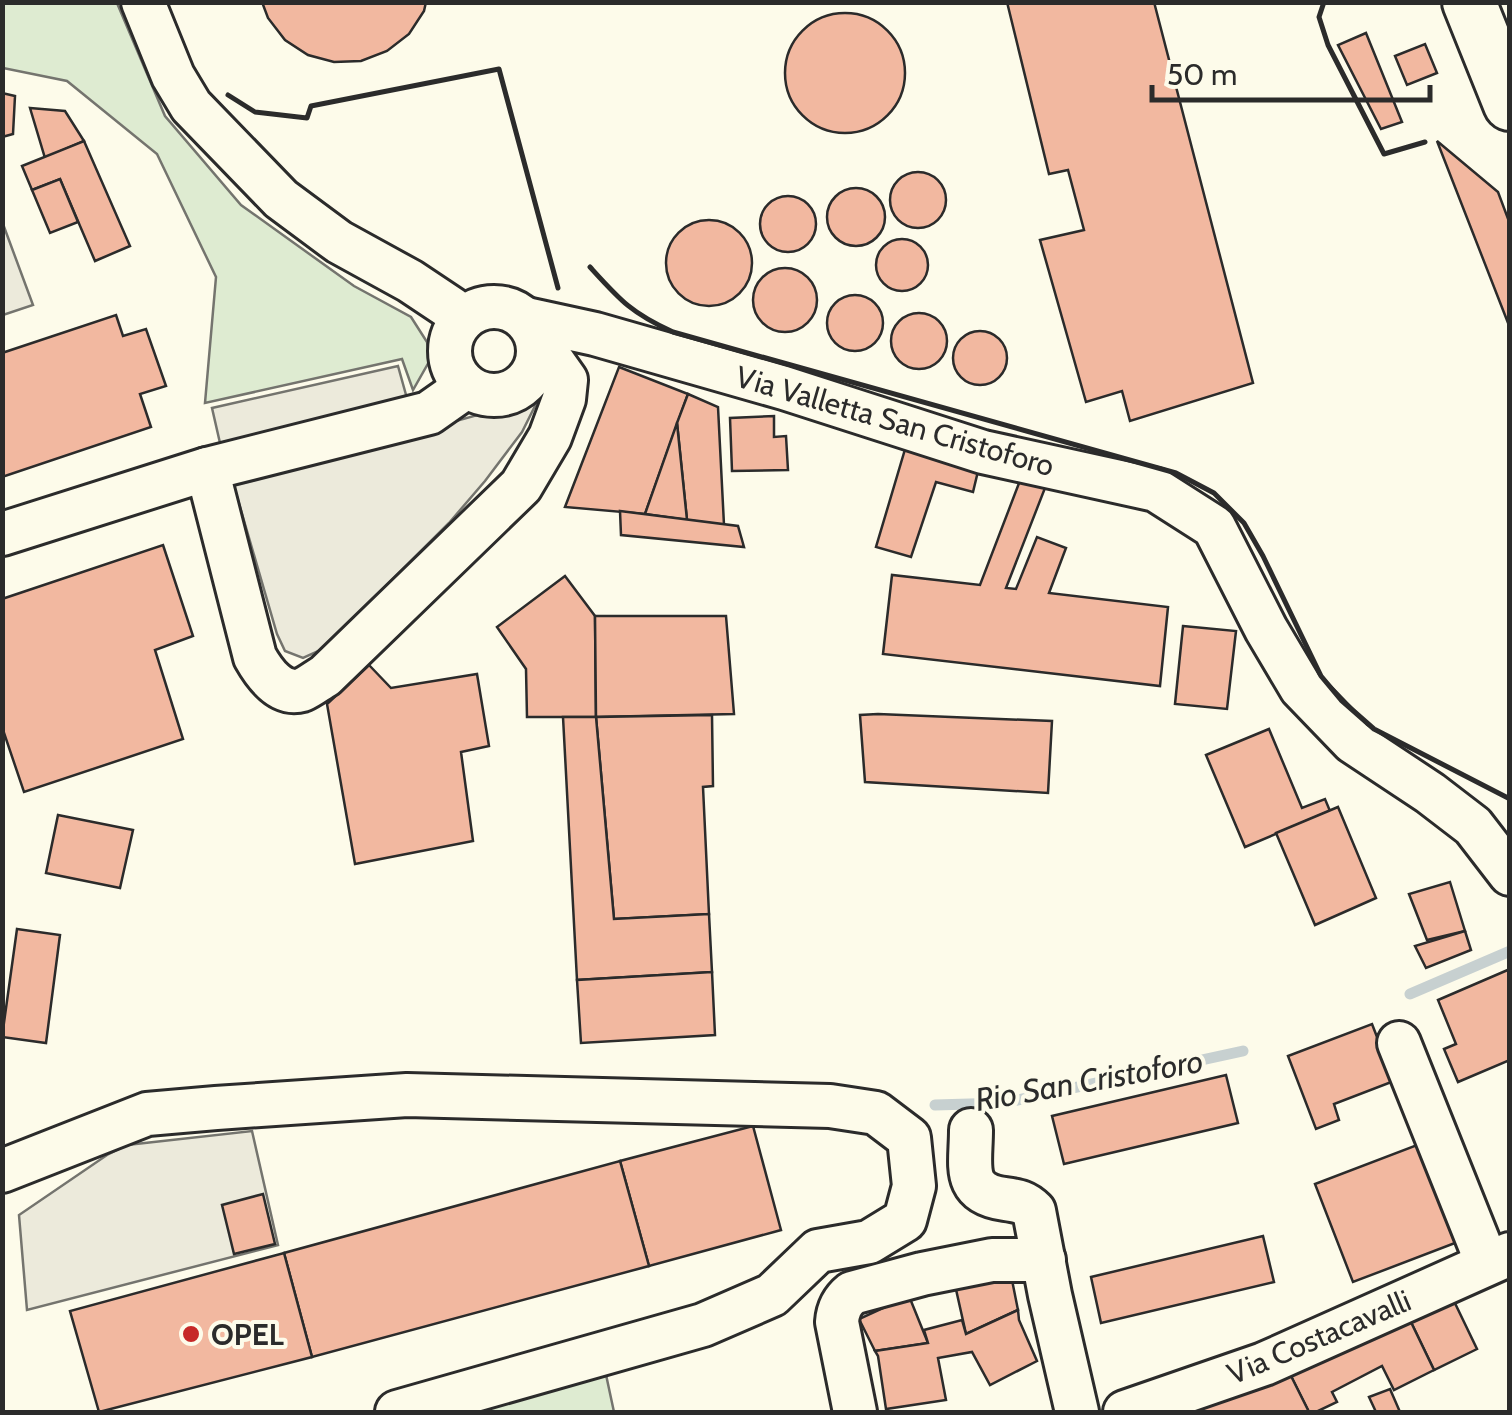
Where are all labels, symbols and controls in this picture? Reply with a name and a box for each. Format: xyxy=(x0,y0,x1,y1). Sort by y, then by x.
scale bar xyxy=(1152,40,1430,102)
text: 50 m xyxy=(1167,56,1237,93)
street label: Via Valletta San Cristoforo xyxy=(732,358,1058,484)
water label: Rio San Cristoforo xyxy=(972,1041,1206,1119)
street label: Via Costacavalli xyxy=(1222,1282,1416,1392)
place label: OPEL xyxy=(211,1316,284,1353)
marker: OPEL xyxy=(180,1323,202,1345)

